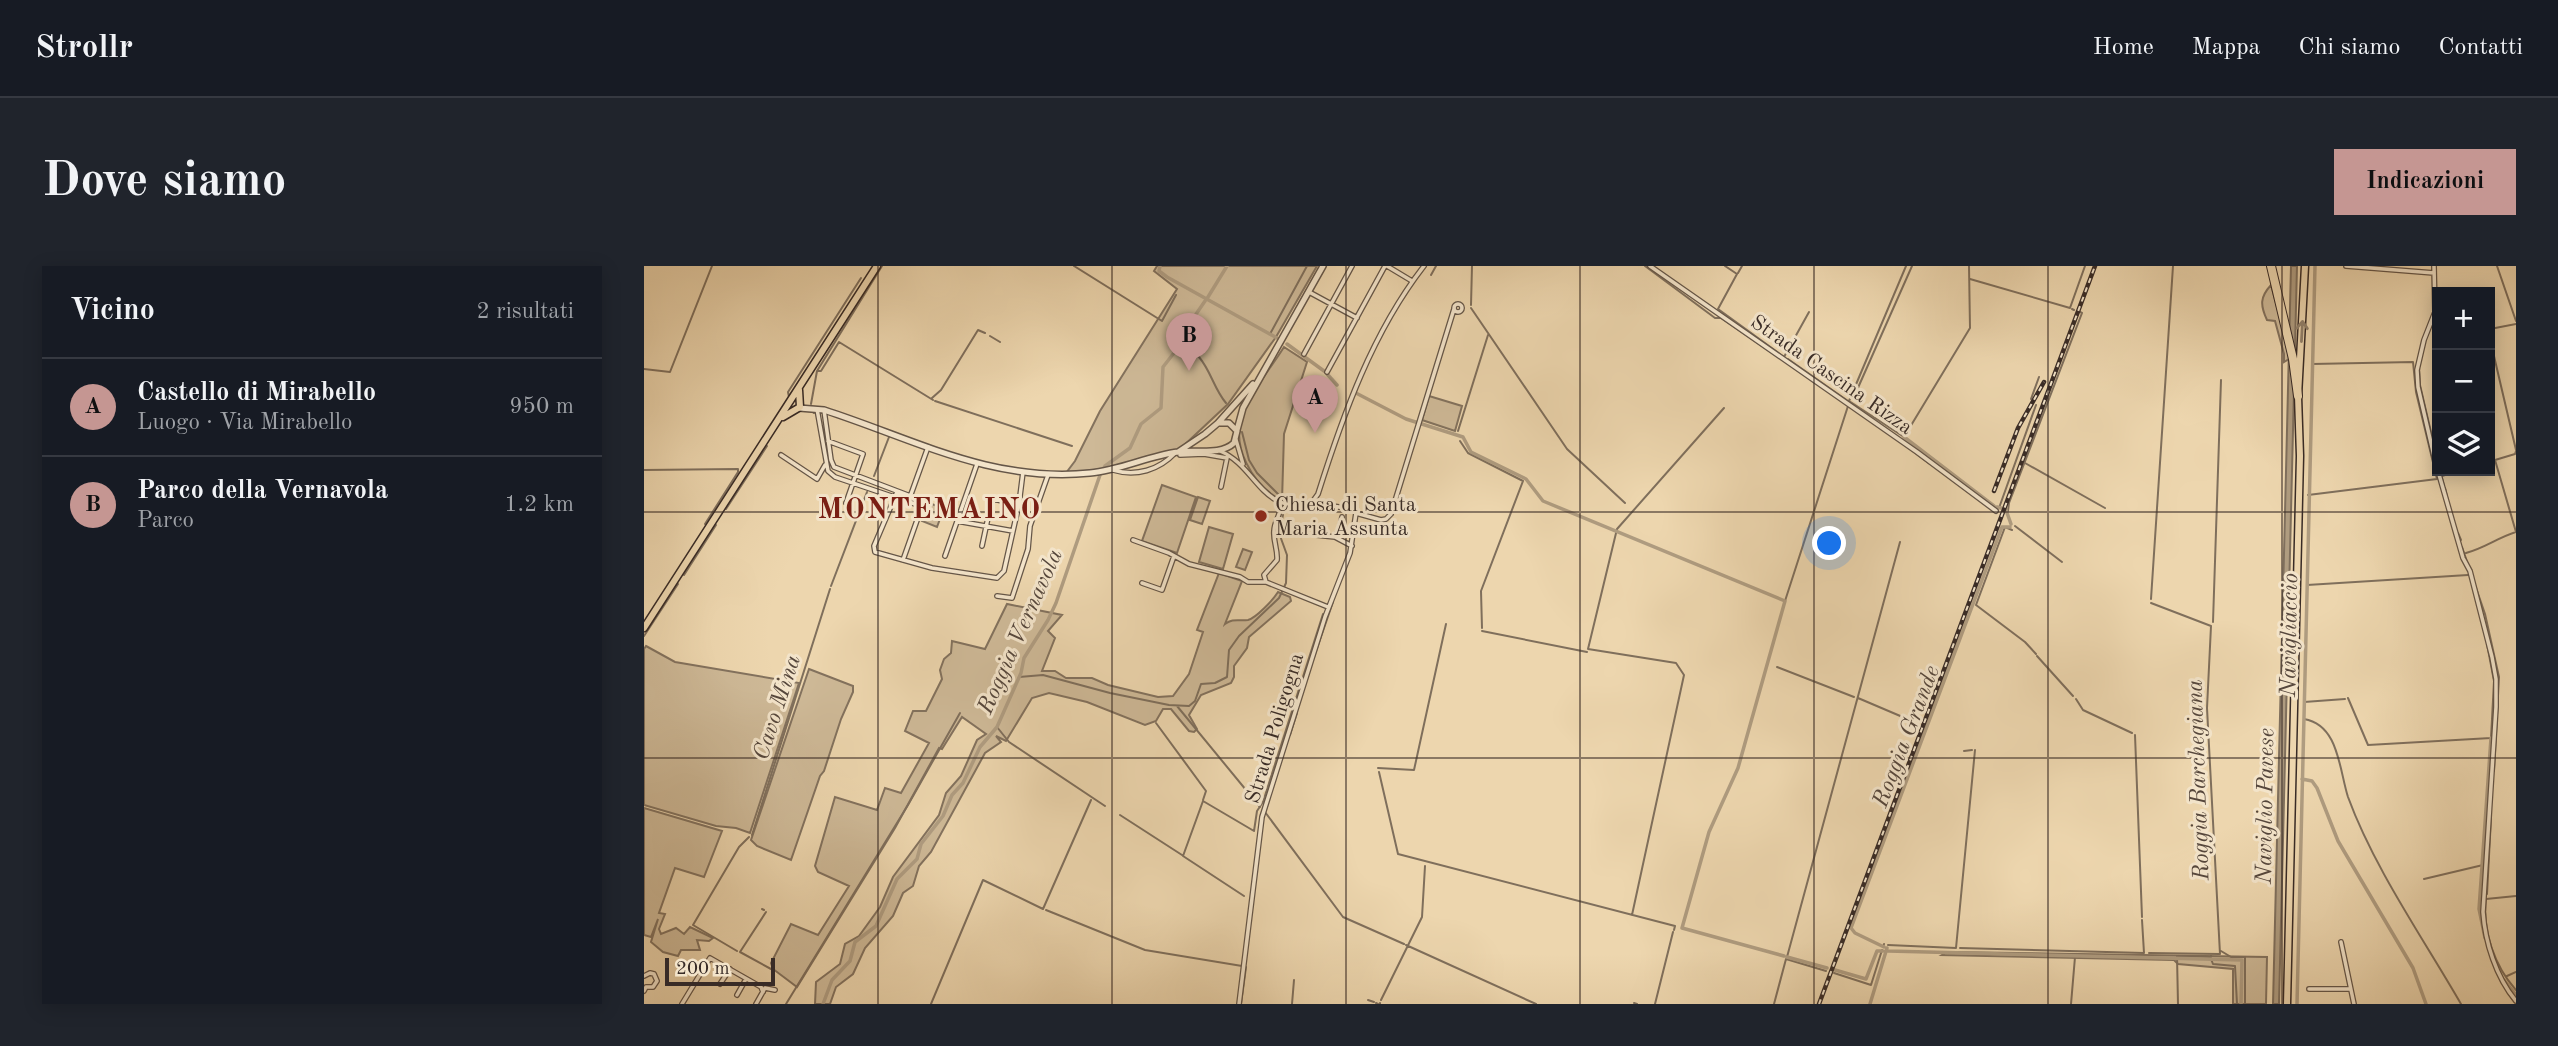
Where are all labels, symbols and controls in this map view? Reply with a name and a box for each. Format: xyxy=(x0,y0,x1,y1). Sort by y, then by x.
text: Strollr xyxy=(35,32,133,65)
text: Home xyxy=(2093,36,2154,60)
text: Mappa xyxy=(2192,36,2260,60)
text: Chi siamo xyxy=(2298,36,2401,60)
text: Contatti xyxy=(2439,36,2523,60)
button: Indicazioni xyxy=(2334,149,2516,215)
text: Dove siamo xyxy=(42,158,287,207)
map controls xyxy=(2432,287,2495,476)
button: + xyxy=(2432,287,2495,350)
text: Vicino xyxy=(70,296,155,326)
text: 2 risultati xyxy=(476,300,574,323)
street label: Strada Cascina Rizza xyxy=(1746,312,1916,439)
pin: B xyxy=(1166,313,1212,371)
one-way arrow xyxy=(2296,320,2309,343)
button: − xyxy=(2432,350,2495,413)
pin: A xyxy=(1292,375,1338,433)
text: Castello di Mirabello xyxy=(137,380,376,406)
text: A xyxy=(84,395,102,418)
text: 950 m xyxy=(509,395,574,418)
text: Luogo · Via Mirabello xyxy=(137,411,352,434)
button: layers xyxy=(2432,413,2495,476)
text: Parco della Vernavola xyxy=(137,478,388,504)
text: B xyxy=(85,493,101,516)
text: 1.2 km xyxy=(504,493,574,516)
place label: Chiesa di Santa Maria Assunta xyxy=(1275,495,1416,540)
district label: MONTEMAINO xyxy=(818,497,1042,525)
marker: Chiesa di Santa Maria Assunta xyxy=(1253,508,1269,524)
text: Parco xyxy=(137,509,194,532)
your location xyxy=(1812,526,1846,560)
water label: Roggia Vernavola xyxy=(973,546,1068,719)
water label: Navigliaccio xyxy=(2277,573,2303,698)
street label: Strada Poligogna xyxy=(1243,651,1308,806)
water label: Cavo Mina xyxy=(750,652,805,763)
water label: Roggia Grande xyxy=(1868,663,1945,812)
water label: Roggia Barchegiana xyxy=(2183,679,2215,882)
water label: Naviglio Pavese xyxy=(2253,728,2279,885)
scale bar xyxy=(665,955,775,987)
text: 200 m xyxy=(676,960,729,979)

